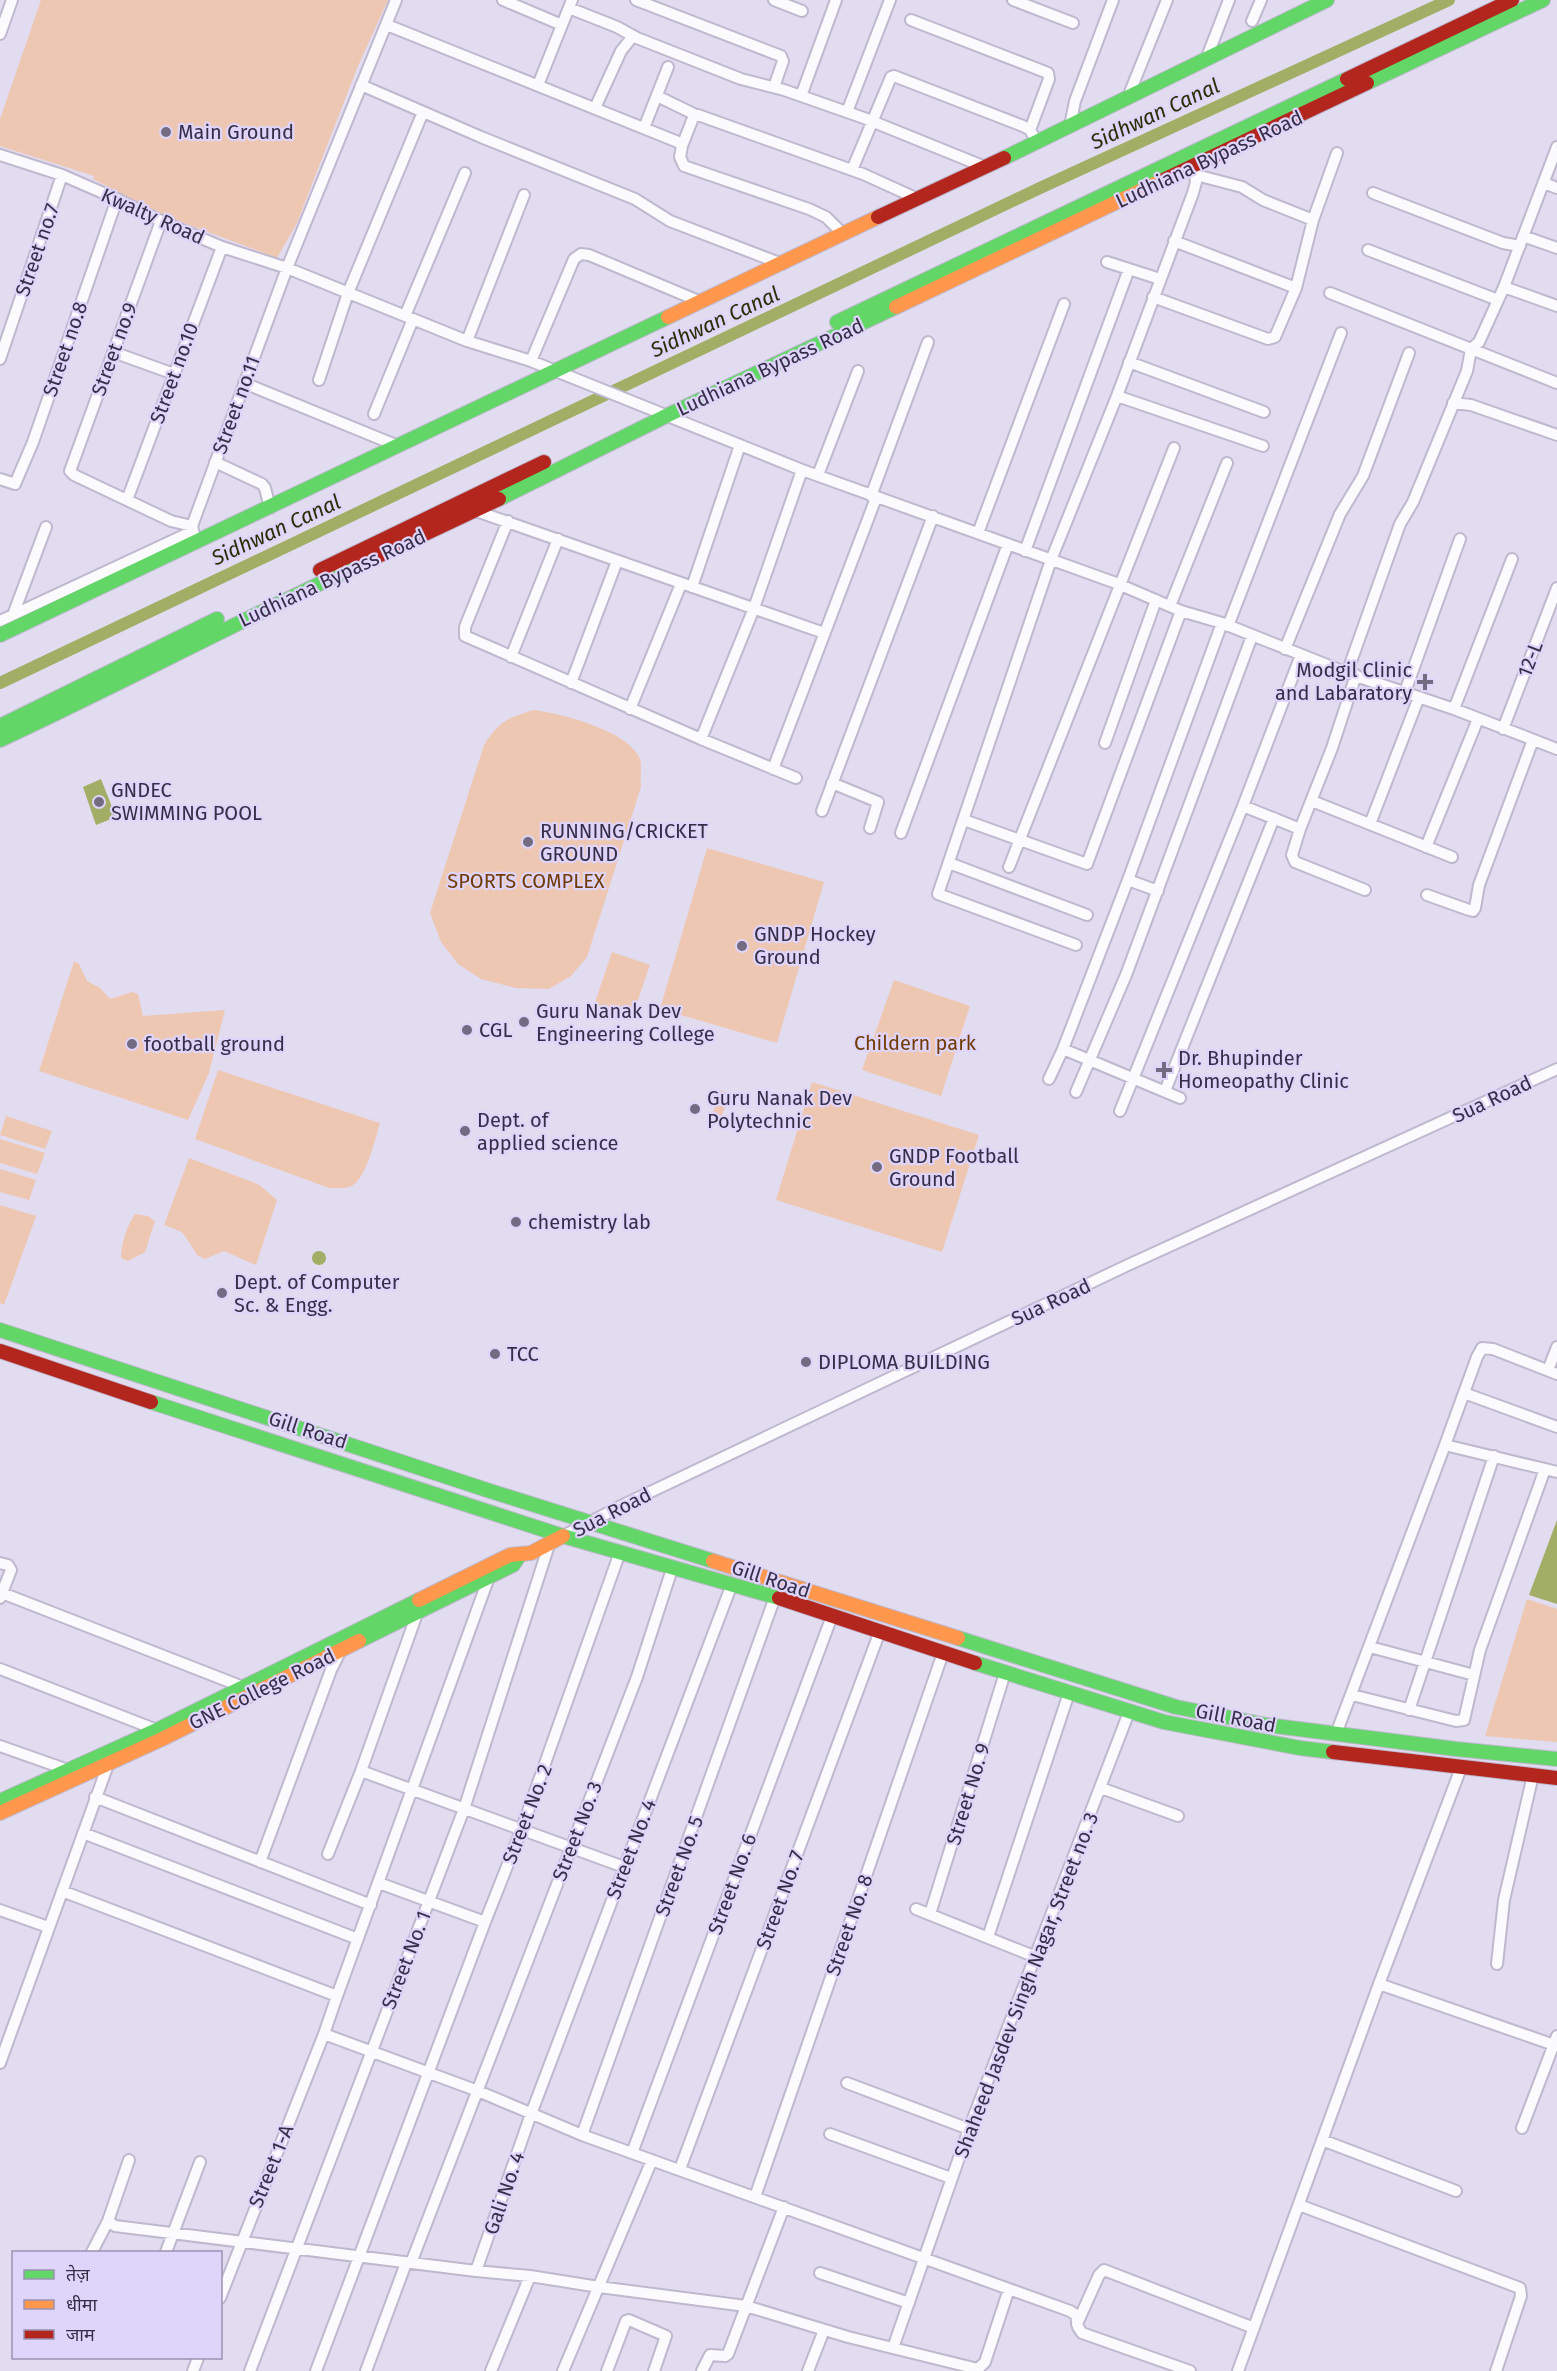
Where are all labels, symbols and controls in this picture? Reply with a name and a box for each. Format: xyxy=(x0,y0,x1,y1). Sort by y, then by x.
water label: Sidhwan Canal xyxy=(1085,73,1224,156)
street label: Ludhiana Bypass Road xyxy=(1112,105,1306,213)
place label: Main Ground xyxy=(178,120,294,144)
marker: Main Ground xyxy=(159,125,173,139)
street label: Kwalty Road xyxy=(98,183,208,249)
street label: Street no.7 xyxy=(10,200,64,300)
water label: Sidhwan Canal xyxy=(645,281,784,364)
street label: Street no.8 xyxy=(38,298,92,400)
street label: Street no.9 xyxy=(86,299,142,399)
street label: Ludhiana Bypass Road xyxy=(673,313,867,421)
street label: Street no.10 xyxy=(145,319,203,427)
street label: Street no.11 xyxy=(207,353,265,457)
water label: Sidhwan Canal xyxy=(206,489,345,572)
street label: Ludhiana Bypass Road xyxy=(235,524,429,632)
street label: 12-L xyxy=(1512,638,1548,680)
place label: Modgil Clinic and Labaratory xyxy=(1275,658,1412,705)
marker: Modgil Clinic and Labaratory xyxy=(1416,673,1434,691)
place label: GNDEC SWIMMING POOL xyxy=(111,778,262,825)
marker: GNDEC SWIMMING POOL xyxy=(92,795,106,809)
place label: RUNNING/CRICKET GROUND xyxy=(540,819,709,866)
marker: RUNNING/CRICKET GROUND xyxy=(521,835,535,849)
park label: SPORTS COMPLEX xyxy=(447,869,605,893)
place label: GNDP Hockey Ground xyxy=(754,922,876,969)
marker: GNDP Hockey Ground xyxy=(735,939,749,953)
place label: Guru Nanak Dev Engineering College xyxy=(536,999,715,1046)
marker: Guru Nanak Dev Engineering College xyxy=(517,1015,531,1029)
place label: CGL xyxy=(479,1018,512,1042)
marker: CGL xyxy=(460,1023,474,1037)
park label: Childern park xyxy=(854,1031,977,1055)
place label: football ground xyxy=(144,1032,285,1056)
marker: football ground xyxy=(125,1037,139,1051)
place label: Dr. Bhupinder Homeopathy Clinic xyxy=(1178,1046,1349,1093)
marker: Dr. Bhupinder Homeopathy Clinic xyxy=(1155,1061,1173,1079)
street label: Sua Road xyxy=(1448,1070,1536,1128)
place label: Guru Nanak Dev Polytechnic xyxy=(707,1086,852,1133)
marker: Guru Nanak Dev Polytechnic xyxy=(688,1102,702,1116)
place label: Dept. of applied science xyxy=(477,1108,619,1155)
marker: Dept. of applied science xyxy=(458,1124,472,1138)
place label: GNDP Football Ground xyxy=(889,1144,1019,1191)
marker: GNDP Football Ground xyxy=(870,1160,884,1174)
place label: chemistry lab xyxy=(528,1210,651,1234)
marker: chemistry lab xyxy=(509,1215,523,1229)
place label: Dept. of Computer Sc. & Engg. xyxy=(234,1270,400,1317)
street label: Sua Road xyxy=(1007,1273,1095,1331)
marker: Dept. of Computer Sc. & Engg. xyxy=(215,1286,229,1300)
place label: TCC xyxy=(507,1342,539,1366)
marker: TCC xyxy=(488,1347,502,1361)
place label: DIPLOMA BUILDING xyxy=(818,1350,990,1374)
marker: DIPLOMA BUILDING xyxy=(799,1355,813,1369)
street label: Gill Road xyxy=(266,1406,350,1454)
street label: Sua Road xyxy=(569,1482,655,1542)
street label: Gill Road xyxy=(729,1555,813,1603)
street label: GNE College Road xyxy=(185,1643,339,1735)
street label: Gill Road xyxy=(1194,1698,1278,1738)
street label: Street No. 9 xyxy=(941,1740,995,1848)
street label: Street No. 2 xyxy=(497,1761,557,1867)
street label: Street No. 3 xyxy=(547,1778,607,1884)
street label: Street No. 4 xyxy=(601,1795,661,1903)
street label: Shaheed Jasdev Singh Nagar, Street no. 3 xyxy=(949,1809,1103,2161)
street label: Street No. 5 xyxy=(650,1813,708,1919)
street label: Street No. 6 xyxy=(703,1830,761,1938)
street label: Street No. 7 xyxy=(751,1847,809,1953)
street label: Street No. 8 xyxy=(820,1871,878,1979)
street label: Street No. 1 xyxy=(376,1907,436,2013)
street label: Street 1-A xyxy=(243,2120,299,2211)
street label: Gali No. 4 xyxy=(479,2148,529,2238)
legend xyxy=(12,2251,222,2359)
text: तेज़ xyxy=(66,2264,90,2286)
text: धीमा xyxy=(66,2294,97,2316)
text: जाम xyxy=(66,2324,96,2346)

